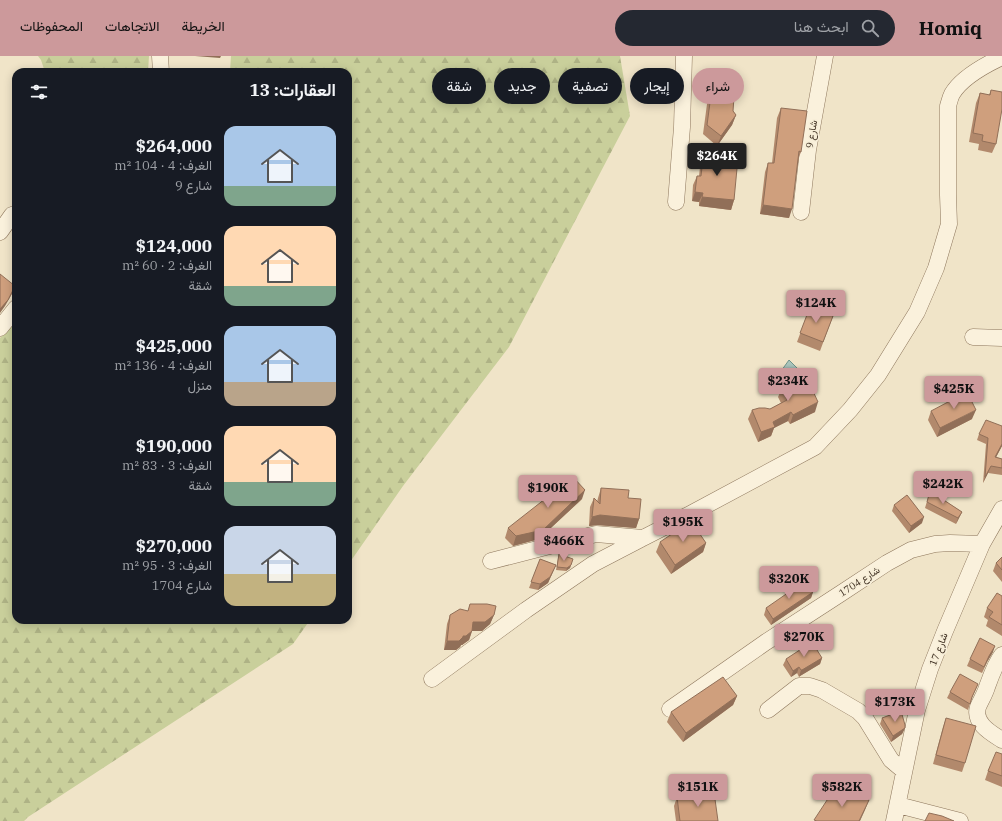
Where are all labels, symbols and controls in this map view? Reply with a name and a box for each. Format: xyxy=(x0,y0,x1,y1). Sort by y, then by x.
search box xyxy=(615,10,895,46)
text: Homiq xyxy=(919,16,982,40)
text: المحفوظات xyxy=(20,17,83,35)
text: الاتجاهات xyxy=(105,17,159,35)
text: الخريطة xyxy=(181,17,225,35)
text: ابحث هنا xyxy=(794,17,849,36)
icon: search xyxy=(859,17,881,39)
chip: شقة xyxy=(432,68,486,104)
chip: جديد xyxy=(494,68,550,104)
chip: تصفية xyxy=(558,68,622,104)
chip: إيجار xyxy=(630,68,684,104)
chip: شراء xyxy=(692,68,744,104)
text: العقارات: 13 xyxy=(250,79,336,101)
icon: filters xyxy=(28,81,50,103)
street label: شارع 9 xyxy=(803,119,820,149)
text: $264,000 xyxy=(136,135,212,157)
icon: home xyxy=(256,142,304,190)
pin: $264K xyxy=(689,143,745,177)
text: $264K xyxy=(696,147,738,164)
text: الغرف: 4 · 104 m² xyxy=(114,157,212,174)
text: شارع 9 xyxy=(175,177,212,194)
text: $124,000 xyxy=(136,235,212,257)
icon: home xyxy=(256,242,304,290)
text: الغرف: 2 · 60 m² xyxy=(122,257,212,274)
text: شقة xyxy=(189,277,212,294)
pin: $124K xyxy=(788,290,844,324)
text: $124K xyxy=(795,294,837,311)
text: $425,000 xyxy=(136,335,212,357)
icon: home xyxy=(256,342,304,390)
text: الغرف: 4 · 136 m² xyxy=(114,357,212,374)
pin: $234K xyxy=(760,368,816,402)
text: $234K xyxy=(767,372,809,389)
pin: $425K xyxy=(926,376,982,410)
text: منزل xyxy=(188,377,212,394)
text: $425K xyxy=(933,380,975,397)
text: $190,000 xyxy=(136,435,212,457)
icon: home xyxy=(256,442,304,490)
text: الغرف: 3 · 83 m² xyxy=(122,457,212,474)
pin: $242K xyxy=(915,471,971,505)
pin: $190K xyxy=(520,475,576,509)
text: $242K xyxy=(922,475,964,492)
text: شقة xyxy=(189,477,212,494)
text: $190K xyxy=(527,479,569,496)
pin: $195K xyxy=(655,509,711,543)
text: $195K xyxy=(662,513,704,530)
pin: $466K xyxy=(536,528,592,562)
text: $466K xyxy=(543,532,585,549)
text: $270,000 xyxy=(136,535,212,557)
icon: home xyxy=(256,542,304,590)
text: الغرف: 3 · 95 m² xyxy=(122,557,212,574)
street label: شارع 1704 xyxy=(836,563,882,600)
pin: $320K xyxy=(761,566,817,600)
text: $320K xyxy=(768,570,810,587)
text: شارع 1704 xyxy=(152,577,212,594)
pin: $270K xyxy=(776,624,832,658)
text: $270K xyxy=(783,628,825,645)
street label: شارع 17 xyxy=(926,631,951,668)
pin: $173K xyxy=(867,689,923,723)
text: $173K xyxy=(874,693,916,710)
pin: $151K xyxy=(670,774,726,808)
pin: $582K xyxy=(814,774,870,808)
text: $151K xyxy=(677,778,719,795)
text: $582K xyxy=(821,778,863,795)

